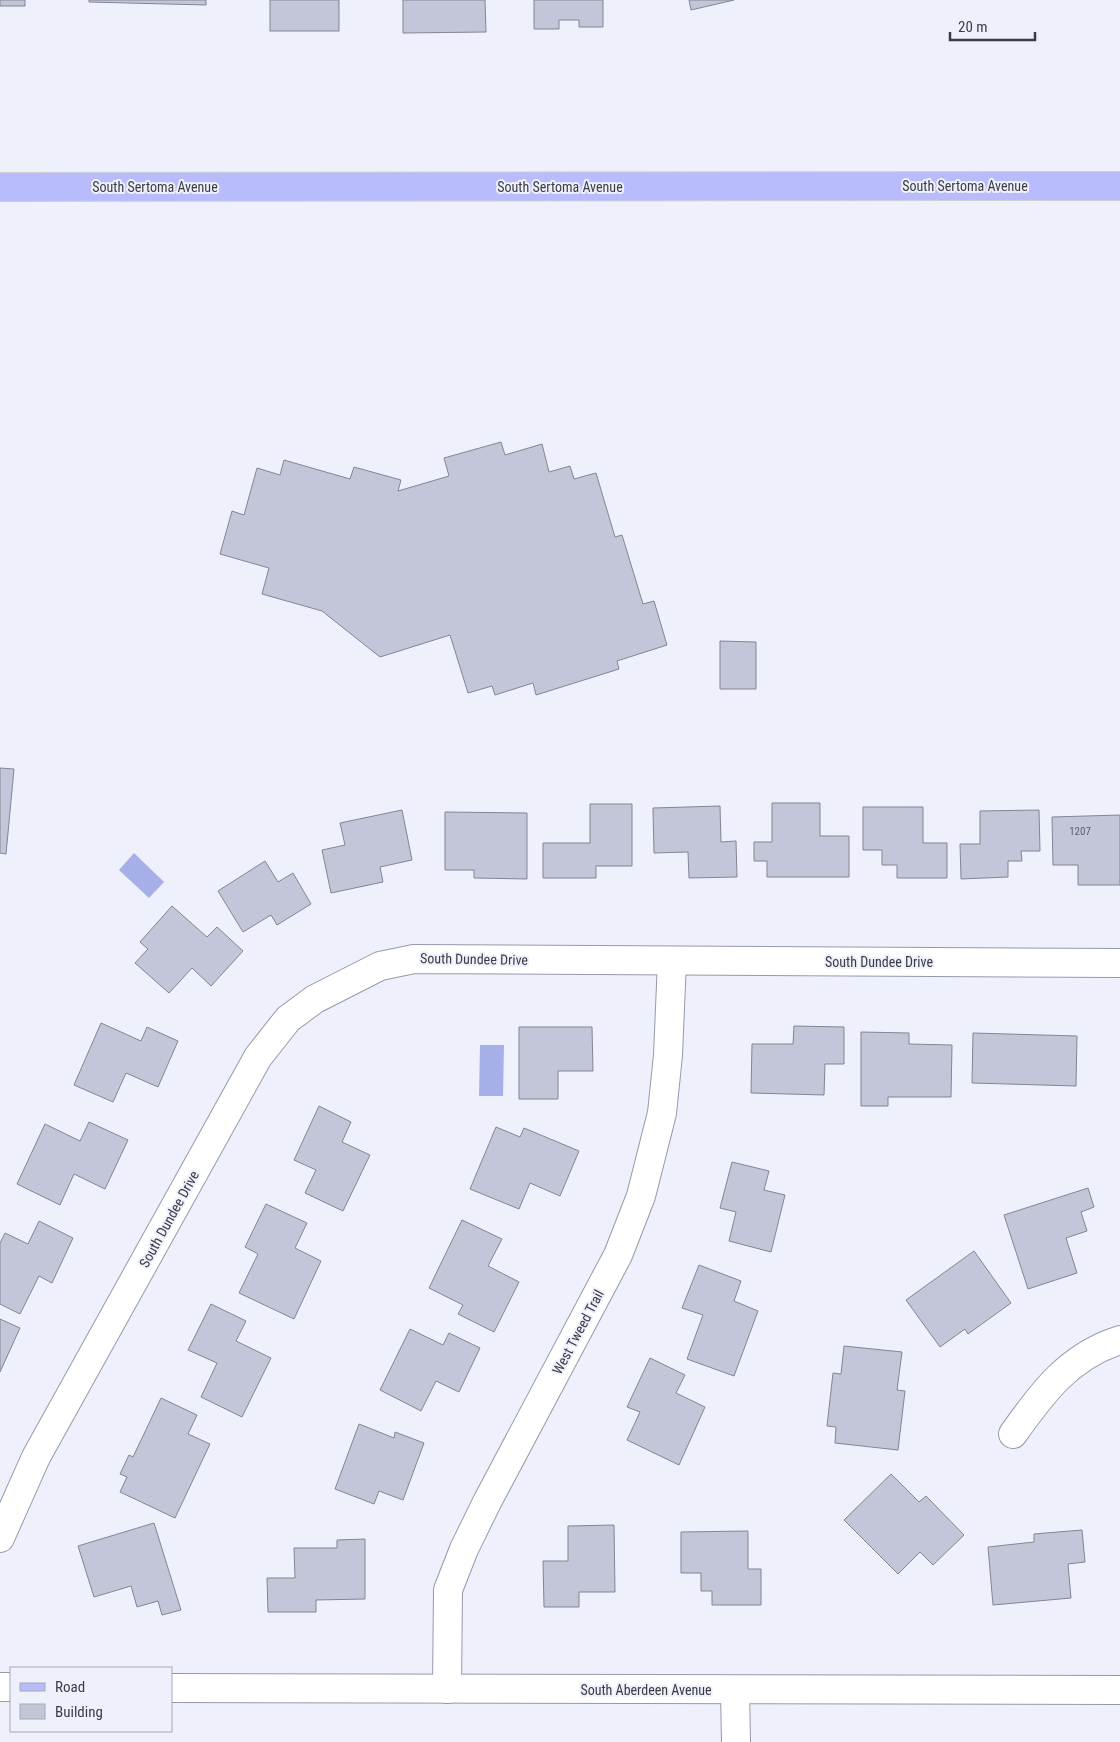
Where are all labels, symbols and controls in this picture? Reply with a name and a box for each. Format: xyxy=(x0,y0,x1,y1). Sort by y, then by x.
scale bar xyxy=(950,10,1035,42)
text: 20 m xyxy=(958,18,988,36)
street label: South Sertoma Avenue xyxy=(902,178,1028,194)
street label: South Sertoma Avenue xyxy=(92,179,218,195)
street label: South Sertoma Avenue xyxy=(497,179,623,195)
house number: 1207 xyxy=(1069,825,1091,838)
street label: South Dundee Drive xyxy=(420,950,529,968)
street label: South Dundee Drive xyxy=(825,954,933,970)
street label: South Dundee Drive xyxy=(136,1168,202,1270)
street label: West Tweed Trail xyxy=(549,1287,607,1377)
legend xyxy=(10,1667,172,1732)
text: Road xyxy=(55,1678,85,1696)
street label: South Aberdeen Avenue xyxy=(580,1682,712,1698)
text: Building xyxy=(55,1703,103,1721)

